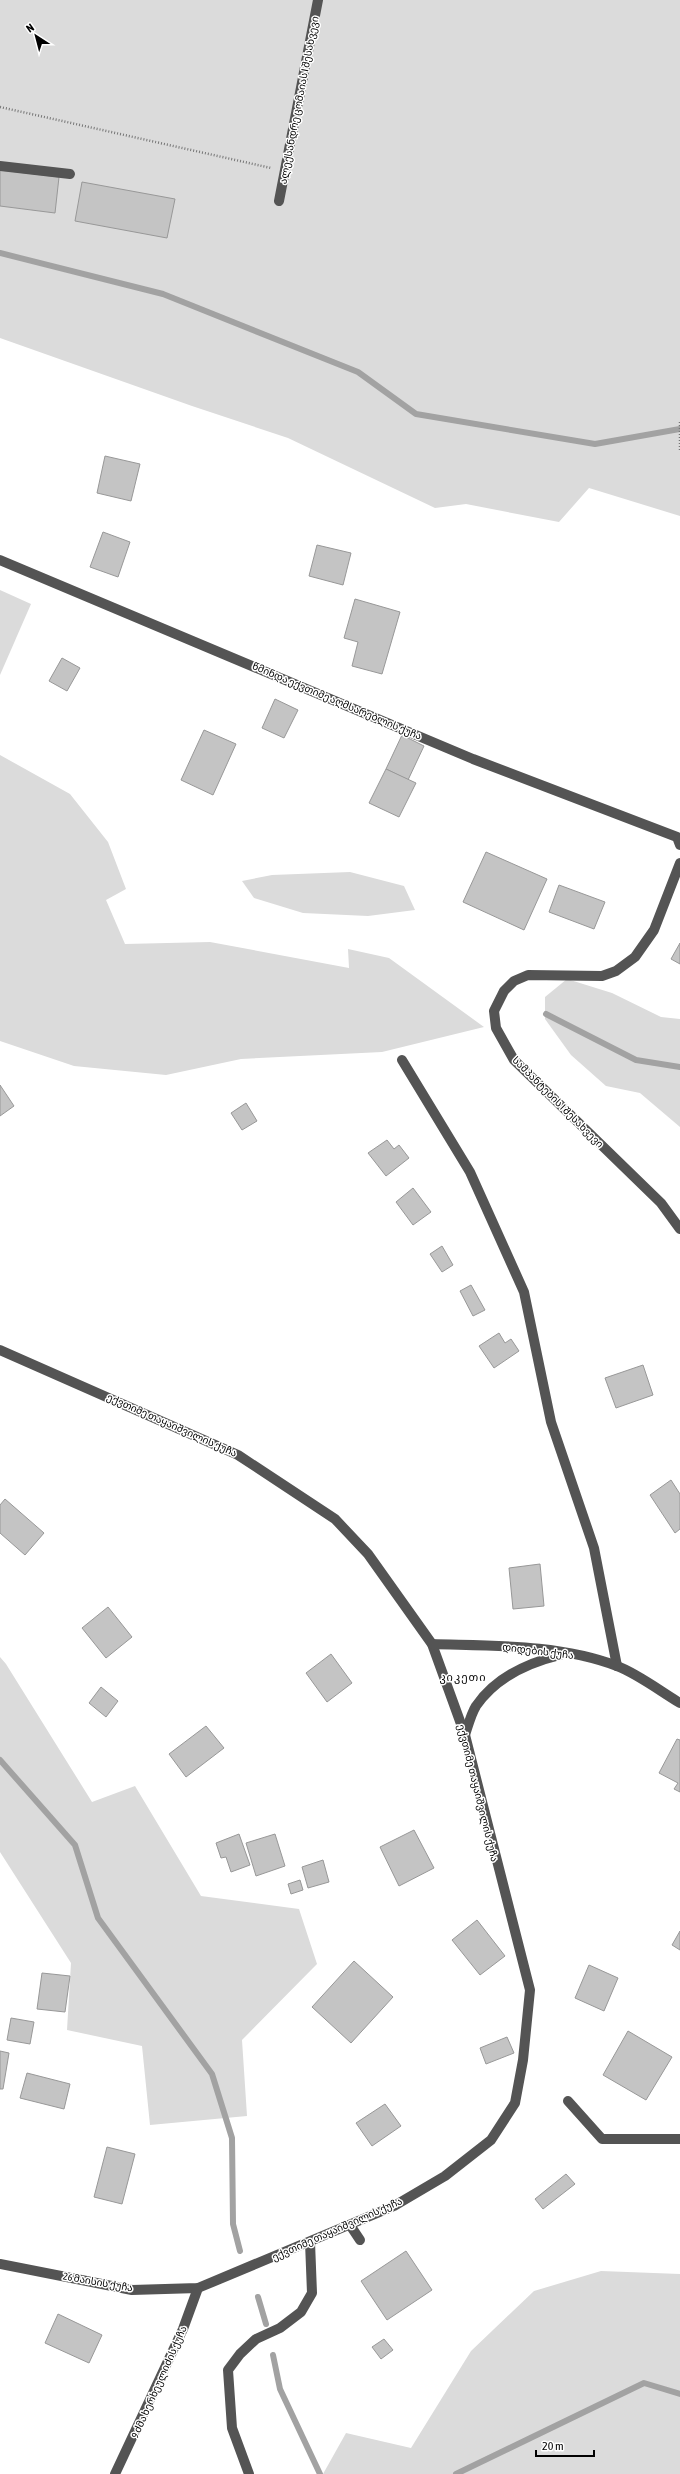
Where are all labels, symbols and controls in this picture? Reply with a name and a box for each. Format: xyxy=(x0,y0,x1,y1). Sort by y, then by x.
street label: ალექსანდრე ცომაიას I შესახვევი xyxy=(277,15,322,185)
north arrow xyxy=(16,16,56,56)
text: N xyxy=(24,21,36,35)
street label: წმინდა ექვთიმე აღმსარებლის ქუჩა xyxy=(250,660,423,743)
street label: სამპანტების I შესახვევი xyxy=(510,1054,606,1151)
street label: ექვთიმე თაყაიშვილის ქუჩა xyxy=(105,1391,239,1460)
street label: დიდების ქუჩა xyxy=(502,1641,574,1662)
district label: კიკეთი xyxy=(439,1671,487,1684)
street label: ექვთიმე თაყაიშვილის ქუჩა xyxy=(455,1723,500,1863)
street label: ექვთიმე თაყაიშვილის ქუჩა xyxy=(270,2195,404,2264)
street label: 26 მაისის ქუჩა xyxy=(62,2270,134,2295)
street label: 9 ძმა ხერხეულიძის ქუჩა xyxy=(129,2324,190,2440)
scale bar xyxy=(536,2432,594,2458)
text: 20 m xyxy=(542,2439,564,2453)

